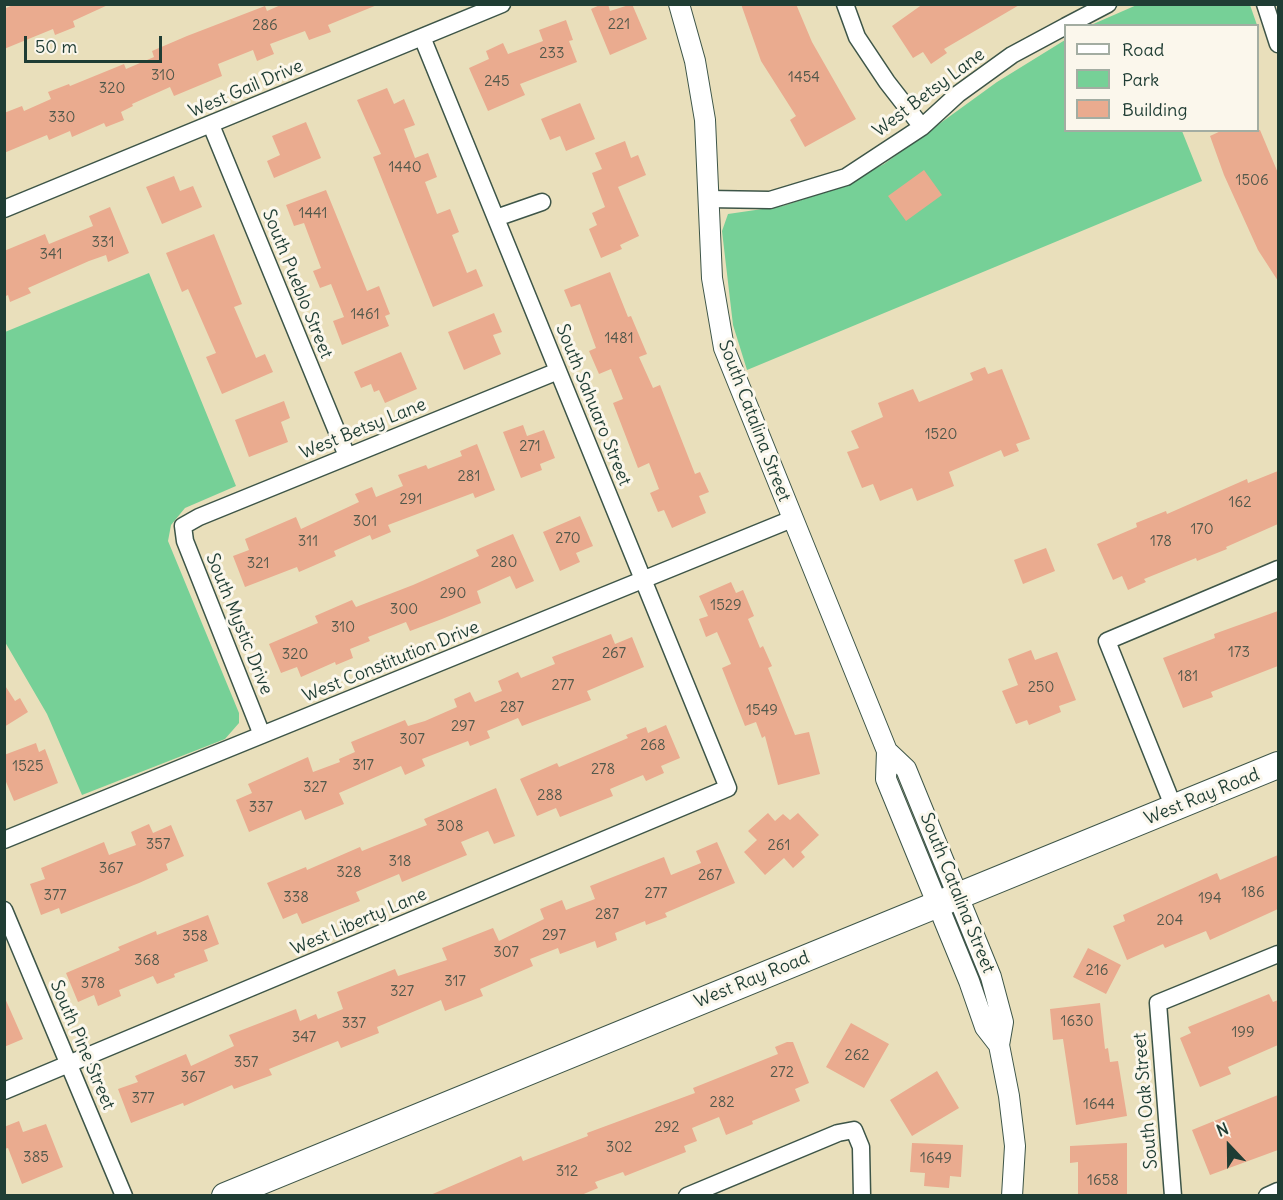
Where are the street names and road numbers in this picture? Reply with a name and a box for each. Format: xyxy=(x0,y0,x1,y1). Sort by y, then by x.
street label: West Betsy Lane xyxy=(869,44,989,142)
street label: West Gail Drive xyxy=(186,55,306,123)
street label: South Pueblo Street xyxy=(257,206,337,362)
street label: South Sahuaro Street xyxy=(551,321,635,489)
street label: South Catalina Street xyxy=(713,337,795,505)
street label: West Betsy Lane xyxy=(297,394,429,464)
street label: South Mystic Drive xyxy=(201,550,277,698)
street label: West Constitution Drive xyxy=(300,617,482,707)
street label: West Ray Road xyxy=(1141,764,1263,830)
street label: South Catalina Street xyxy=(915,810,999,976)
street label: West Liberty Lane xyxy=(288,884,430,960)
street label: West Ray Road xyxy=(691,947,813,1013)
street label: South Pine Street xyxy=(45,977,119,1113)
street label: South Oak Street xyxy=(1129,1032,1163,1170)

